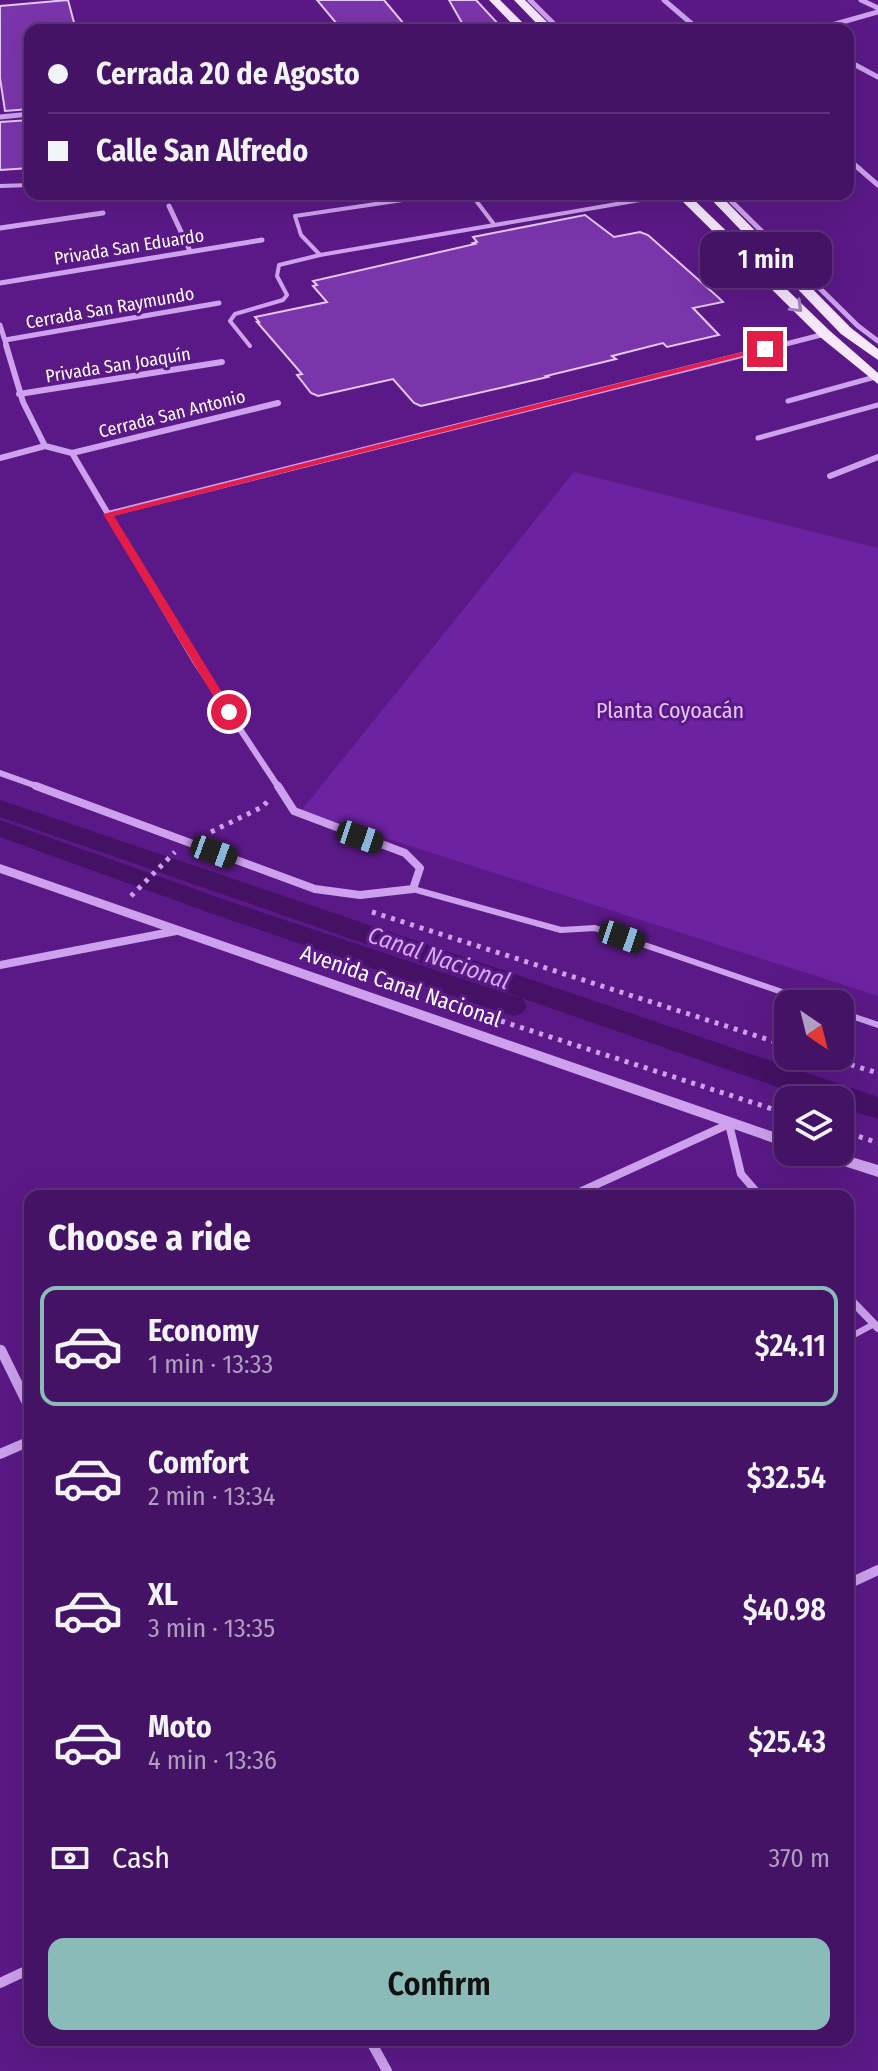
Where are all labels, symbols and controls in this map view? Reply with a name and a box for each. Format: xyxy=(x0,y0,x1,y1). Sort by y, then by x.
text: Cerrada 20 de Agosto xyxy=(96,56,360,92)
text: Calle San Alfredo xyxy=(96,133,308,169)
street label: Privada San Eduardo xyxy=(52,224,206,270)
callout: 1 min xyxy=(699,233,831,289)
text: 1 min xyxy=(738,244,794,275)
street label: Cerrada San Raymundo xyxy=(24,282,196,334)
one-way arrow xyxy=(788,298,802,312)
route end xyxy=(747,331,783,367)
street label: Privada San Joaquín xyxy=(44,343,192,387)
street label: Cerrada San Antonio xyxy=(96,385,248,443)
route start xyxy=(211,694,247,730)
park label: Planta Coyoacán xyxy=(596,697,744,724)
car xyxy=(333,818,387,856)
car xyxy=(187,833,241,871)
car xyxy=(595,918,649,956)
water label: Canal Nacional xyxy=(364,921,514,995)
street label: Avenida Canal Nacional xyxy=(297,939,505,1033)
north arrow xyxy=(774,990,854,1070)
map controls xyxy=(774,990,854,1166)
button: layers xyxy=(774,1086,854,1166)
text: Choose a ride xyxy=(48,1216,251,1260)
icon: car xyxy=(52,1310,124,1382)
text: Economy xyxy=(148,1313,259,1349)
text: $24.11 xyxy=(755,1328,826,1364)
text: 1 min · 13:33 xyxy=(148,1349,273,1380)
icon: car xyxy=(52,1442,124,1514)
text: Comfort xyxy=(148,1445,249,1481)
text: $32.54 xyxy=(747,1460,826,1496)
text: 2 min · 13:34 xyxy=(148,1481,275,1512)
icon: car xyxy=(52,1574,124,1646)
text: XL xyxy=(148,1577,178,1613)
text: $40.98 xyxy=(743,1592,826,1628)
text: 3 min · 13:35 xyxy=(148,1613,275,1644)
icon: car xyxy=(52,1706,124,1778)
text: Moto xyxy=(148,1709,212,1745)
text: $25.43 xyxy=(748,1724,826,1760)
text: 4 min · 13:36 xyxy=(148,1745,277,1776)
icon: cash xyxy=(48,1836,92,1880)
text: Cash xyxy=(112,1840,170,1876)
text: 370 m xyxy=(769,1843,830,1874)
button: Confirm xyxy=(48,1938,830,2030)

